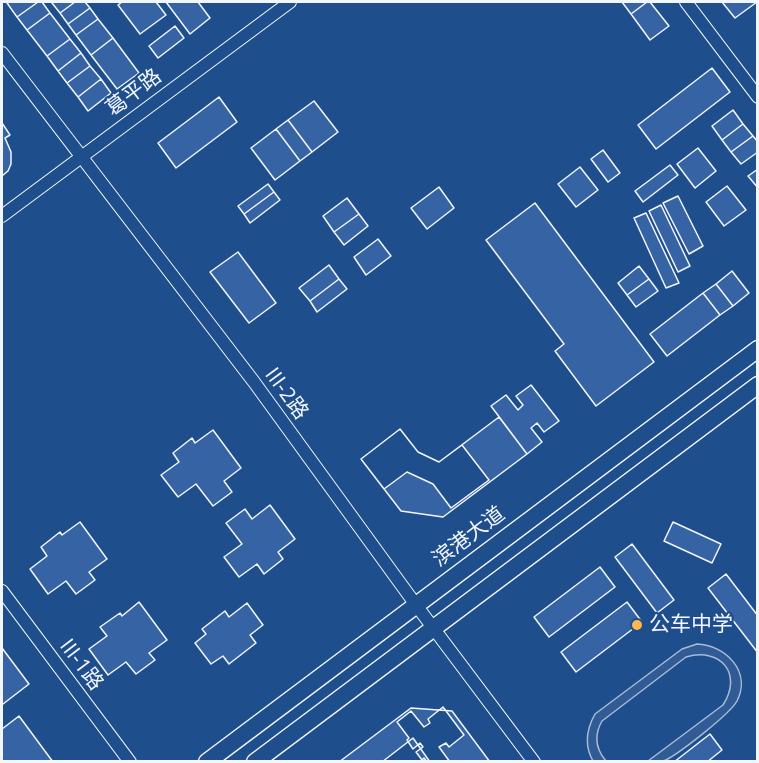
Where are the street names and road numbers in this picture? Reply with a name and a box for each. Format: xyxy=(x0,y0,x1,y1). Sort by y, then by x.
street label: 葛平路 xyxy=(101,64,167,122)
street label: III-2路 xyxy=(259,363,313,425)
street label: 滨港大道 xyxy=(428,502,510,572)
street label: III-1路 xyxy=(54,635,108,695)

